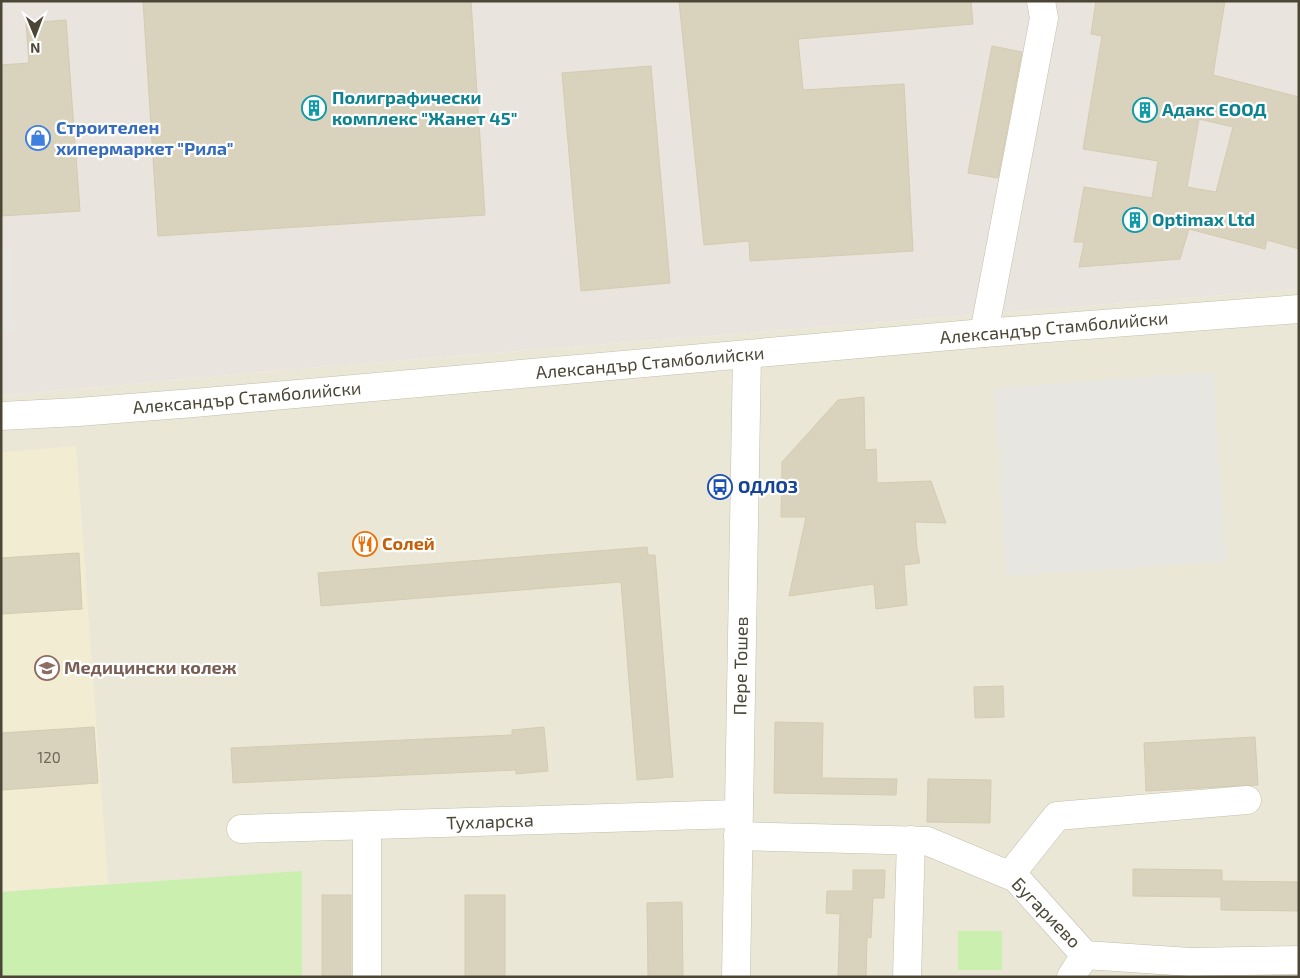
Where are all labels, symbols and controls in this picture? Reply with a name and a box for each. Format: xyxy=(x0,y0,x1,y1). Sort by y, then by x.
north arrow xyxy=(10,10,60,60)
text: N xyxy=(30,40,40,57)
place label: Полиграфически комплекс "Жанет 45" xyxy=(332,86,517,129)
building icon: Полиграфически комплекс "Жанет 45" xyxy=(301,95,327,121)
building icon: Адакс ЕООД xyxy=(1132,97,1158,123)
place label: Адакс ЕООД xyxy=(1162,98,1267,120)
place label: Строителен хипермаркет "Рила" xyxy=(56,116,234,159)
shop icon: Строителен хипермаркет "Рила" xyxy=(25,125,51,151)
building icon: Optimax Ltd xyxy=(1122,207,1148,233)
place label: Optimax Ltd xyxy=(1152,208,1255,230)
street label: Александър Стамболийски xyxy=(939,306,1169,348)
street label: Александър Стамболийски xyxy=(535,341,765,383)
street label: Александър Стамболийски xyxy=(132,376,362,418)
bus stop icon: ОДЛОЗ xyxy=(707,474,733,500)
place label: ОДЛОЗ xyxy=(738,475,798,497)
restaurant icon: Солей xyxy=(352,531,378,557)
place label: Солей xyxy=(382,532,435,554)
street label: Пере Тошев xyxy=(728,616,752,716)
school or university icon: Медицински колеж xyxy=(34,655,60,681)
place label: Медицински колеж xyxy=(64,656,237,678)
house number: 120 xyxy=(37,748,61,766)
street label: Тухларска xyxy=(446,808,534,834)
street label: Бугариево xyxy=(1008,872,1086,952)

